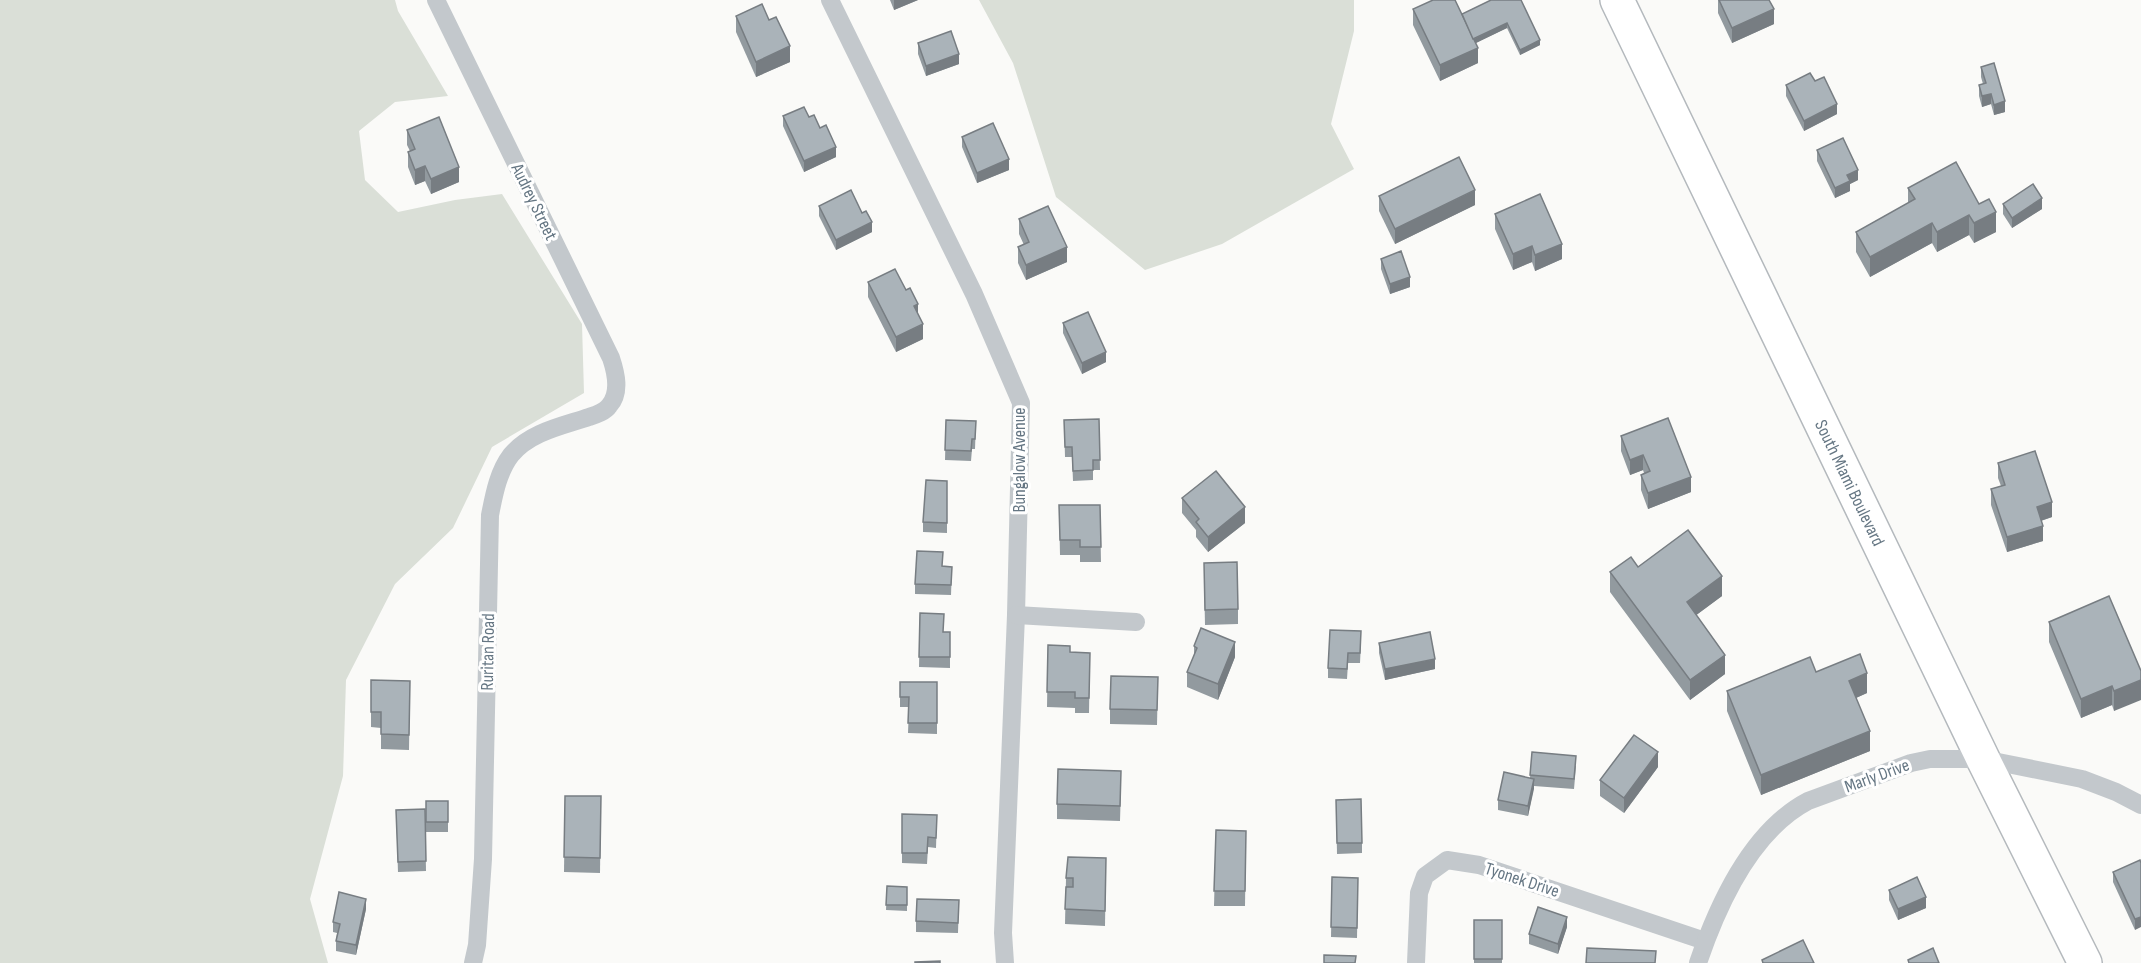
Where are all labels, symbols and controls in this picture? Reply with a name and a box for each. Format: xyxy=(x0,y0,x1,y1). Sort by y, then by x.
street label: Audrey Street xyxy=(506,159,562,244)
street label: Bungalow Avenue xyxy=(1009,408,1030,512)
street label: South Miami Boulevard xyxy=(1811,416,1889,549)
street label: Ruritan Road xyxy=(477,613,499,691)
street label: Marly Drive xyxy=(1842,755,1912,797)
street label: Tyonek Drive xyxy=(1482,858,1562,902)

